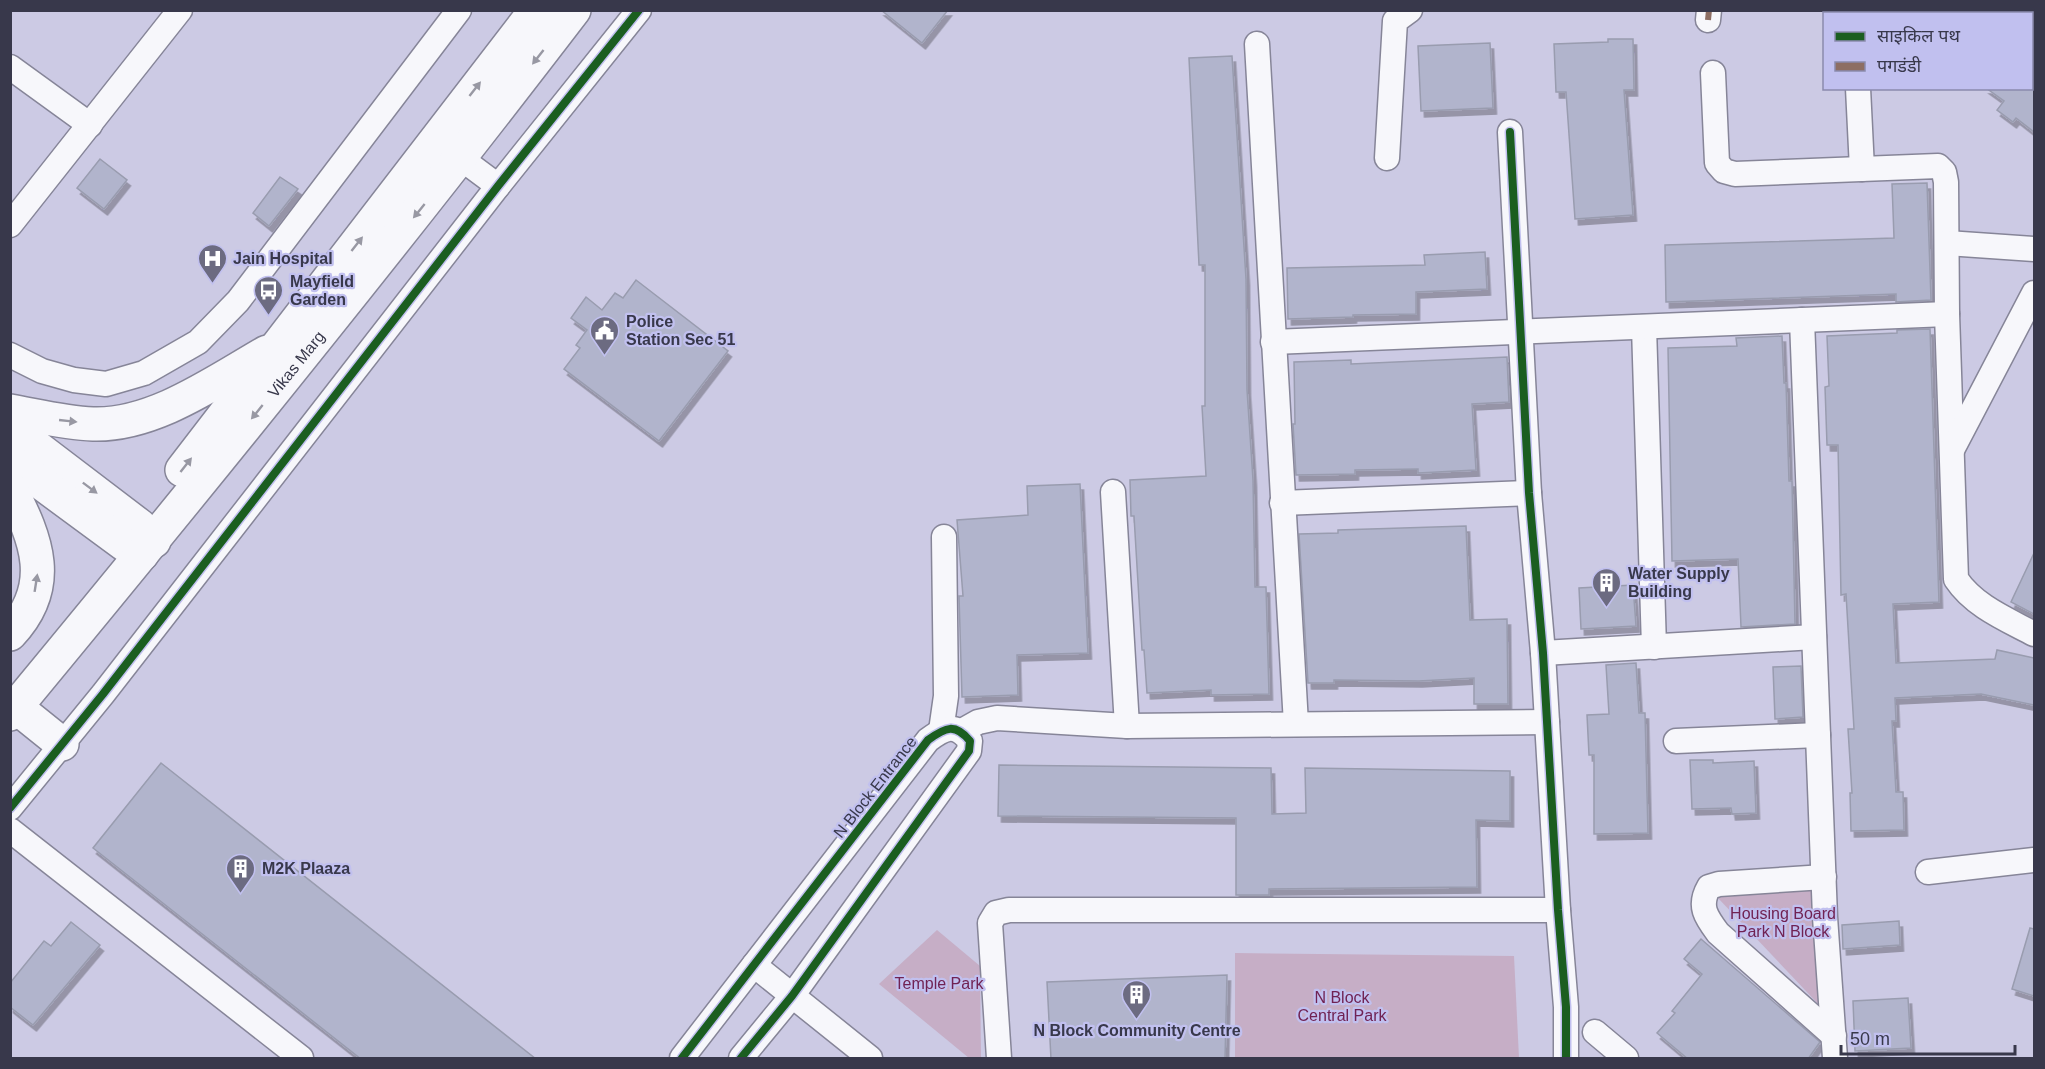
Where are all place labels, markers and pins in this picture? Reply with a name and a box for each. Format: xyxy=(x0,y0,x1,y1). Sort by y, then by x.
hospital icon: Jain Hospital xyxy=(196,242,228,284)
place label: Jain Hospital xyxy=(233,250,333,267)
place label: Mayfield Garden xyxy=(290,273,354,308)
bus stop icon: Mayfield Garden xyxy=(253,274,285,316)
place label: Police Station Sec 51 xyxy=(626,313,735,348)
public building icon: Police Station Sec 51 xyxy=(589,314,621,356)
place label: Water Supply Building xyxy=(1628,565,1730,600)
building icon: Water Supply Building xyxy=(1591,566,1623,608)
building icon: M2K Plaaza xyxy=(225,852,257,894)
place label: M2K Plaaza xyxy=(262,860,350,877)
building icon: N Block Community Centre xyxy=(1121,978,1153,1020)
place label: N Block Community Centre xyxy=(1033,1022,1241,1039)

